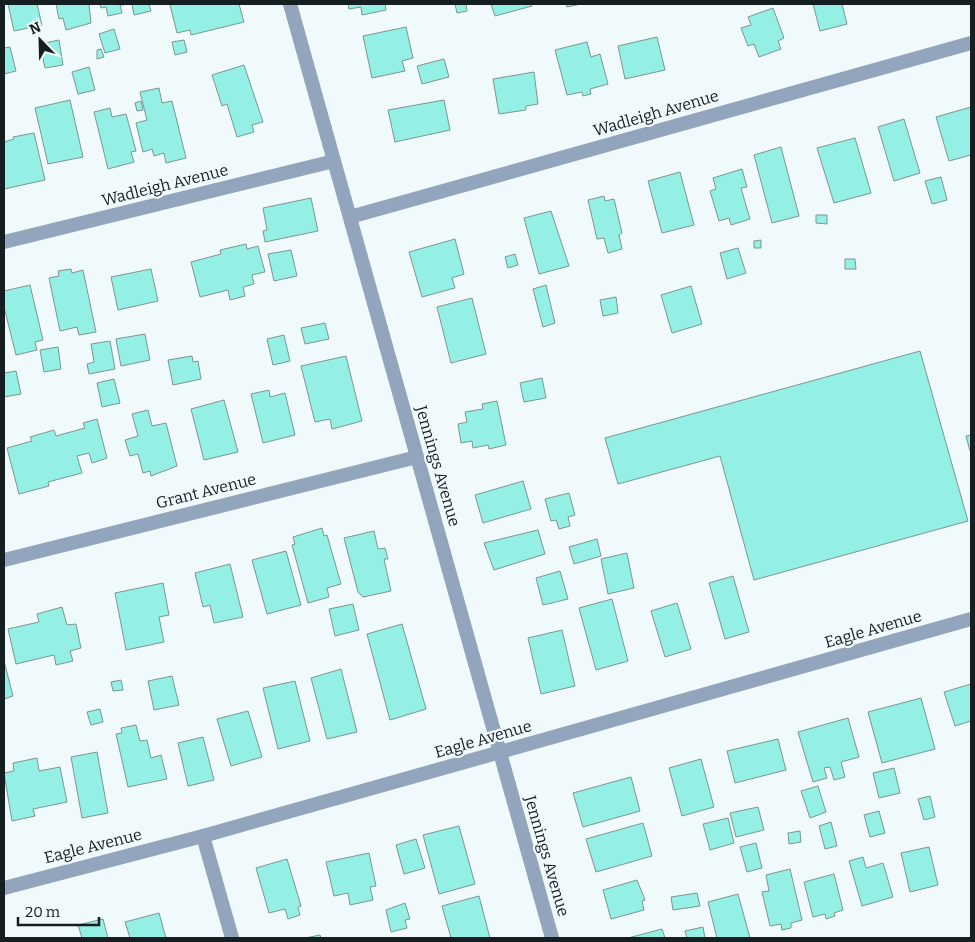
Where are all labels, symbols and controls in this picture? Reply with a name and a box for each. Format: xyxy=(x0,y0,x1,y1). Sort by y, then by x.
north arrow xyxy=(15,15,65,65)
text: N xyxy=(27,18,44,38)
street label: Wadleigh Avenue xyxy=(591,86,721,140)
street label: Wadleigh Avenue xyxy=(100,160,230,210)
street label: Jennings Avenue xyxy=(411,402,464,529)
street label: Grant Avenue xyxy=(154,469,258,513)
street label: Eagle Avenue xyxy=(822,606,924,652)
street label: Eagle Avenue xyxy=(432,716,534,762)
street label: Jennings Avenue xyxy=(520,792,573,919)
street label: Eagle Avenue xyxy=(42,825,144,867)
scale bar xyxy=(18,894,99,926)
text: 20 m xyxy=(25,903,61,921)

